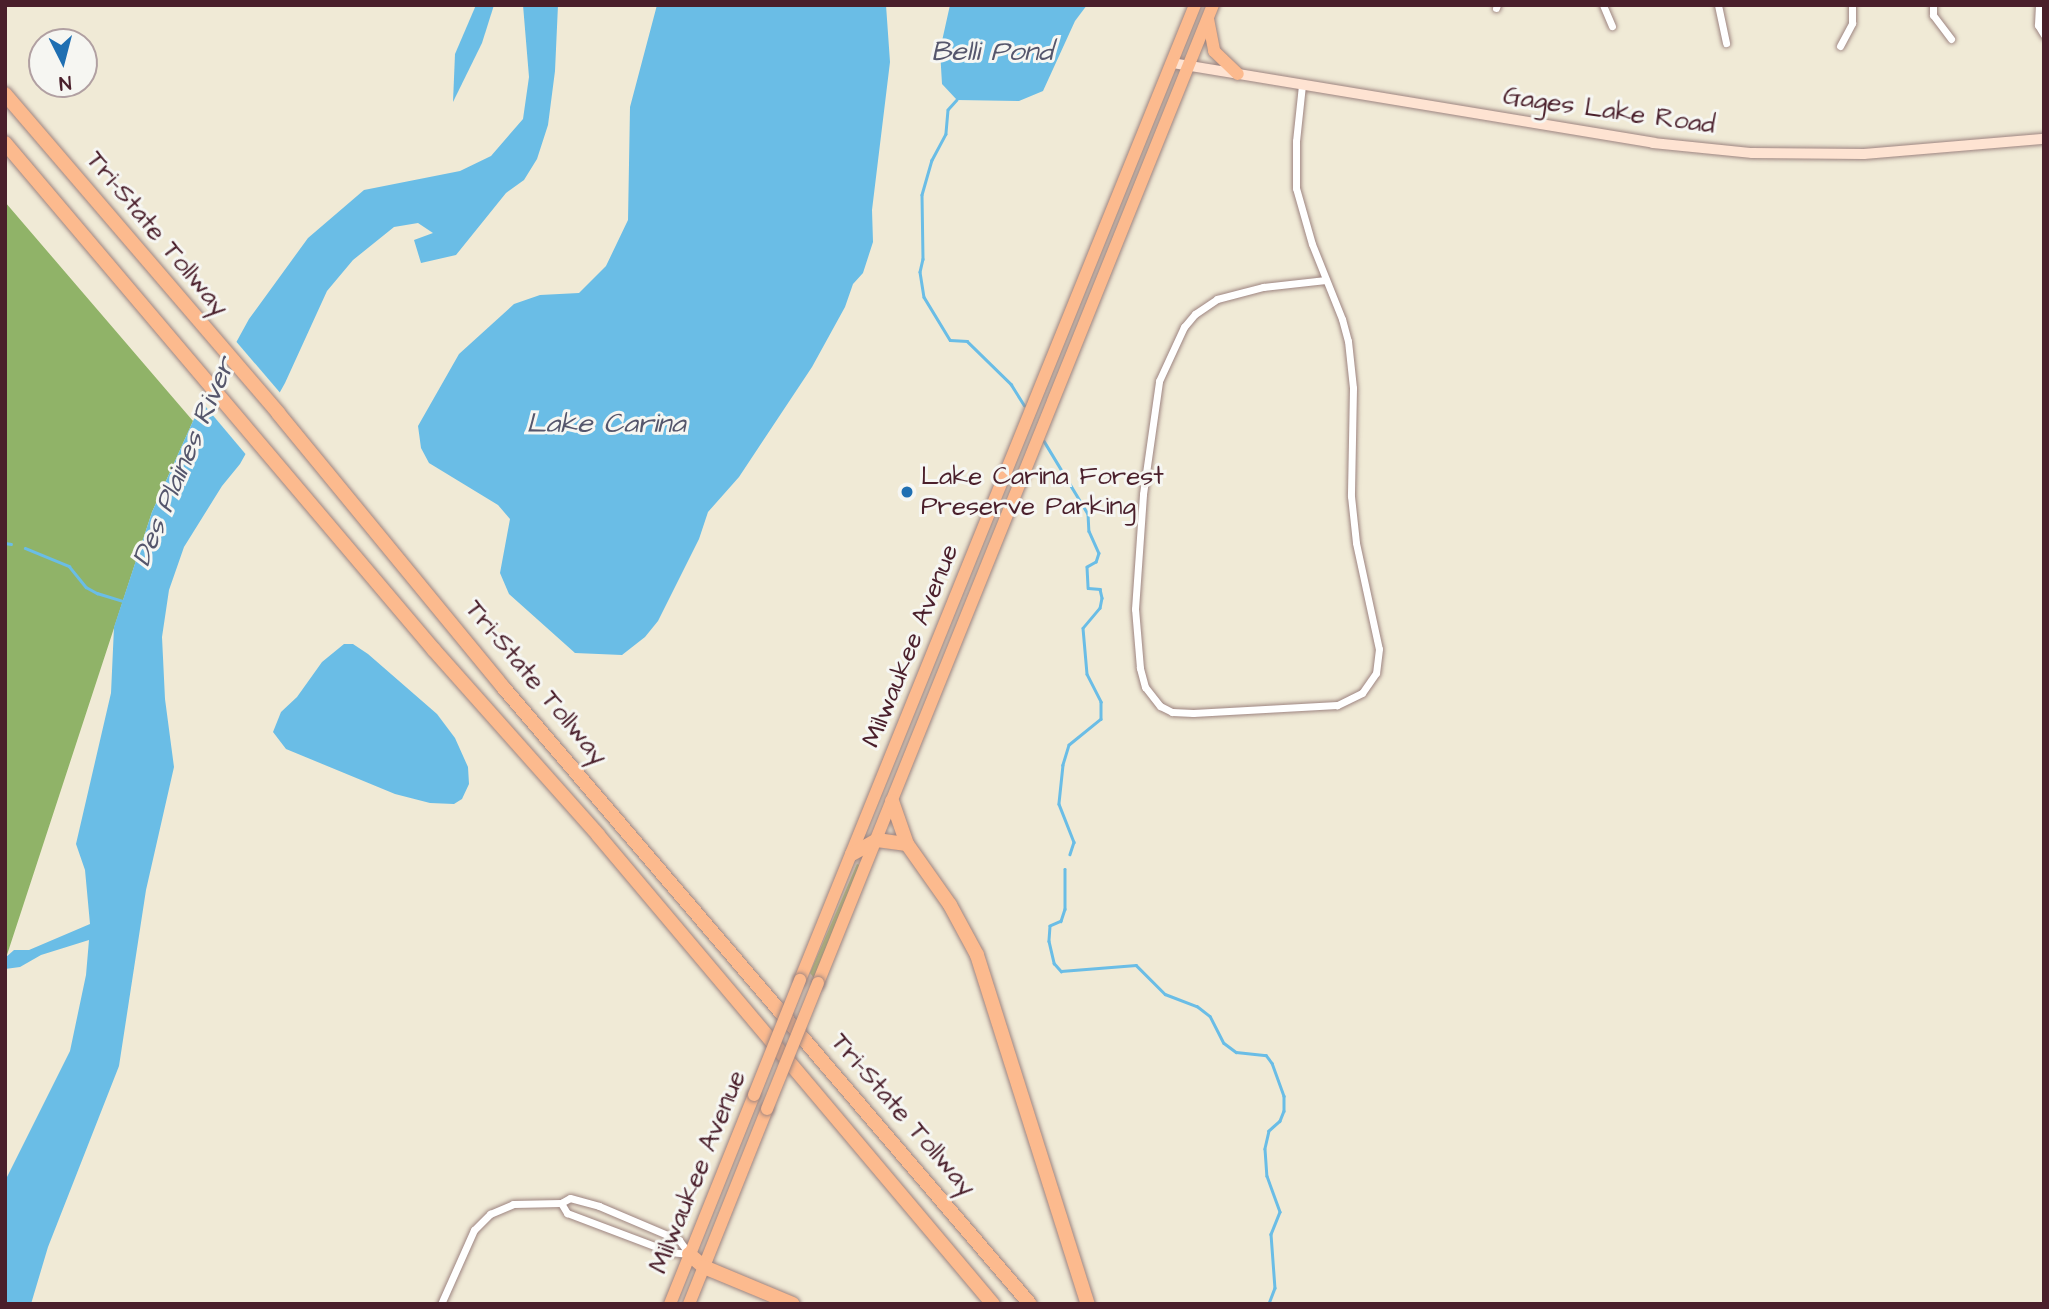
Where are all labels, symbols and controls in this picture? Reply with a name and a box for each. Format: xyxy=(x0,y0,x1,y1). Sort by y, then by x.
north arrow xyxy=(28,28,98,98)
water label: Belli Pond xyxy=(931,35,1053,69)
text: N xyxy=(58,68,72,96)
street label: Gages Lake Road xyxy=(1501,81,1717,141)
street label: Tri-State Tollway xyxy=(79,145,235,323)
water label: Des Plaines River xyxy=(125,353,243,571)
water label: Lake Carina xyxy=(526,407,686,441)
place label: Lake Carina Forest Preserve Parking xyxy=(921,461,1164,522)
marker: Lake Carina Forest Preserve Parking xyxy=(899,484,915,500)
street label: Milwaukee Avenue xyxy=(856,540,966,752)
street label: Tri-State Tollway xyxy=(458,594,614,772)
street label: Tri-State Tollway xyxy=(824,1027,982,1203)
street label: Milwaukee Avenue xyxy=(643,1066,753,1278)

